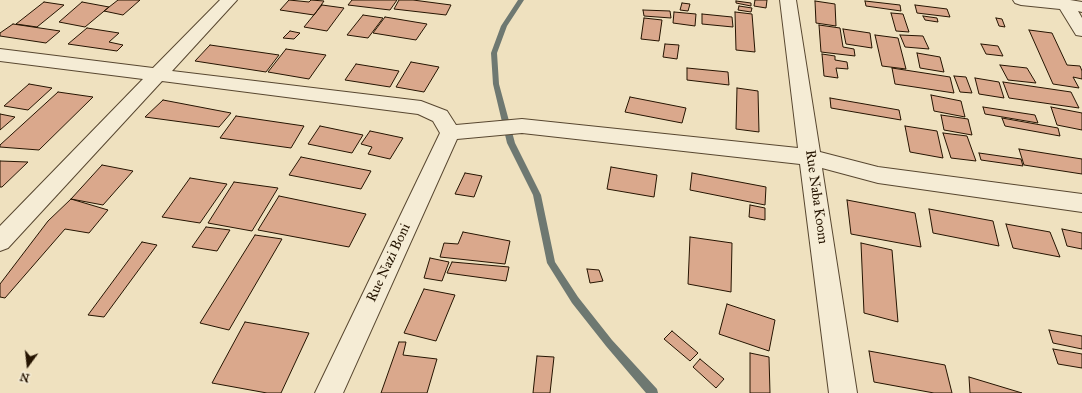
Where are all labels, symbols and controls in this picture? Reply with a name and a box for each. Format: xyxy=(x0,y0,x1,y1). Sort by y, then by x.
street label: Rue Naba Koom xyxy=(801,149,831,245)
street label: Rue Nazi Boni xyxy=(363,221,415,305)
north arrow xyxy=(8,345,48,385)
text: N xyxy=(19,370,31,385)

